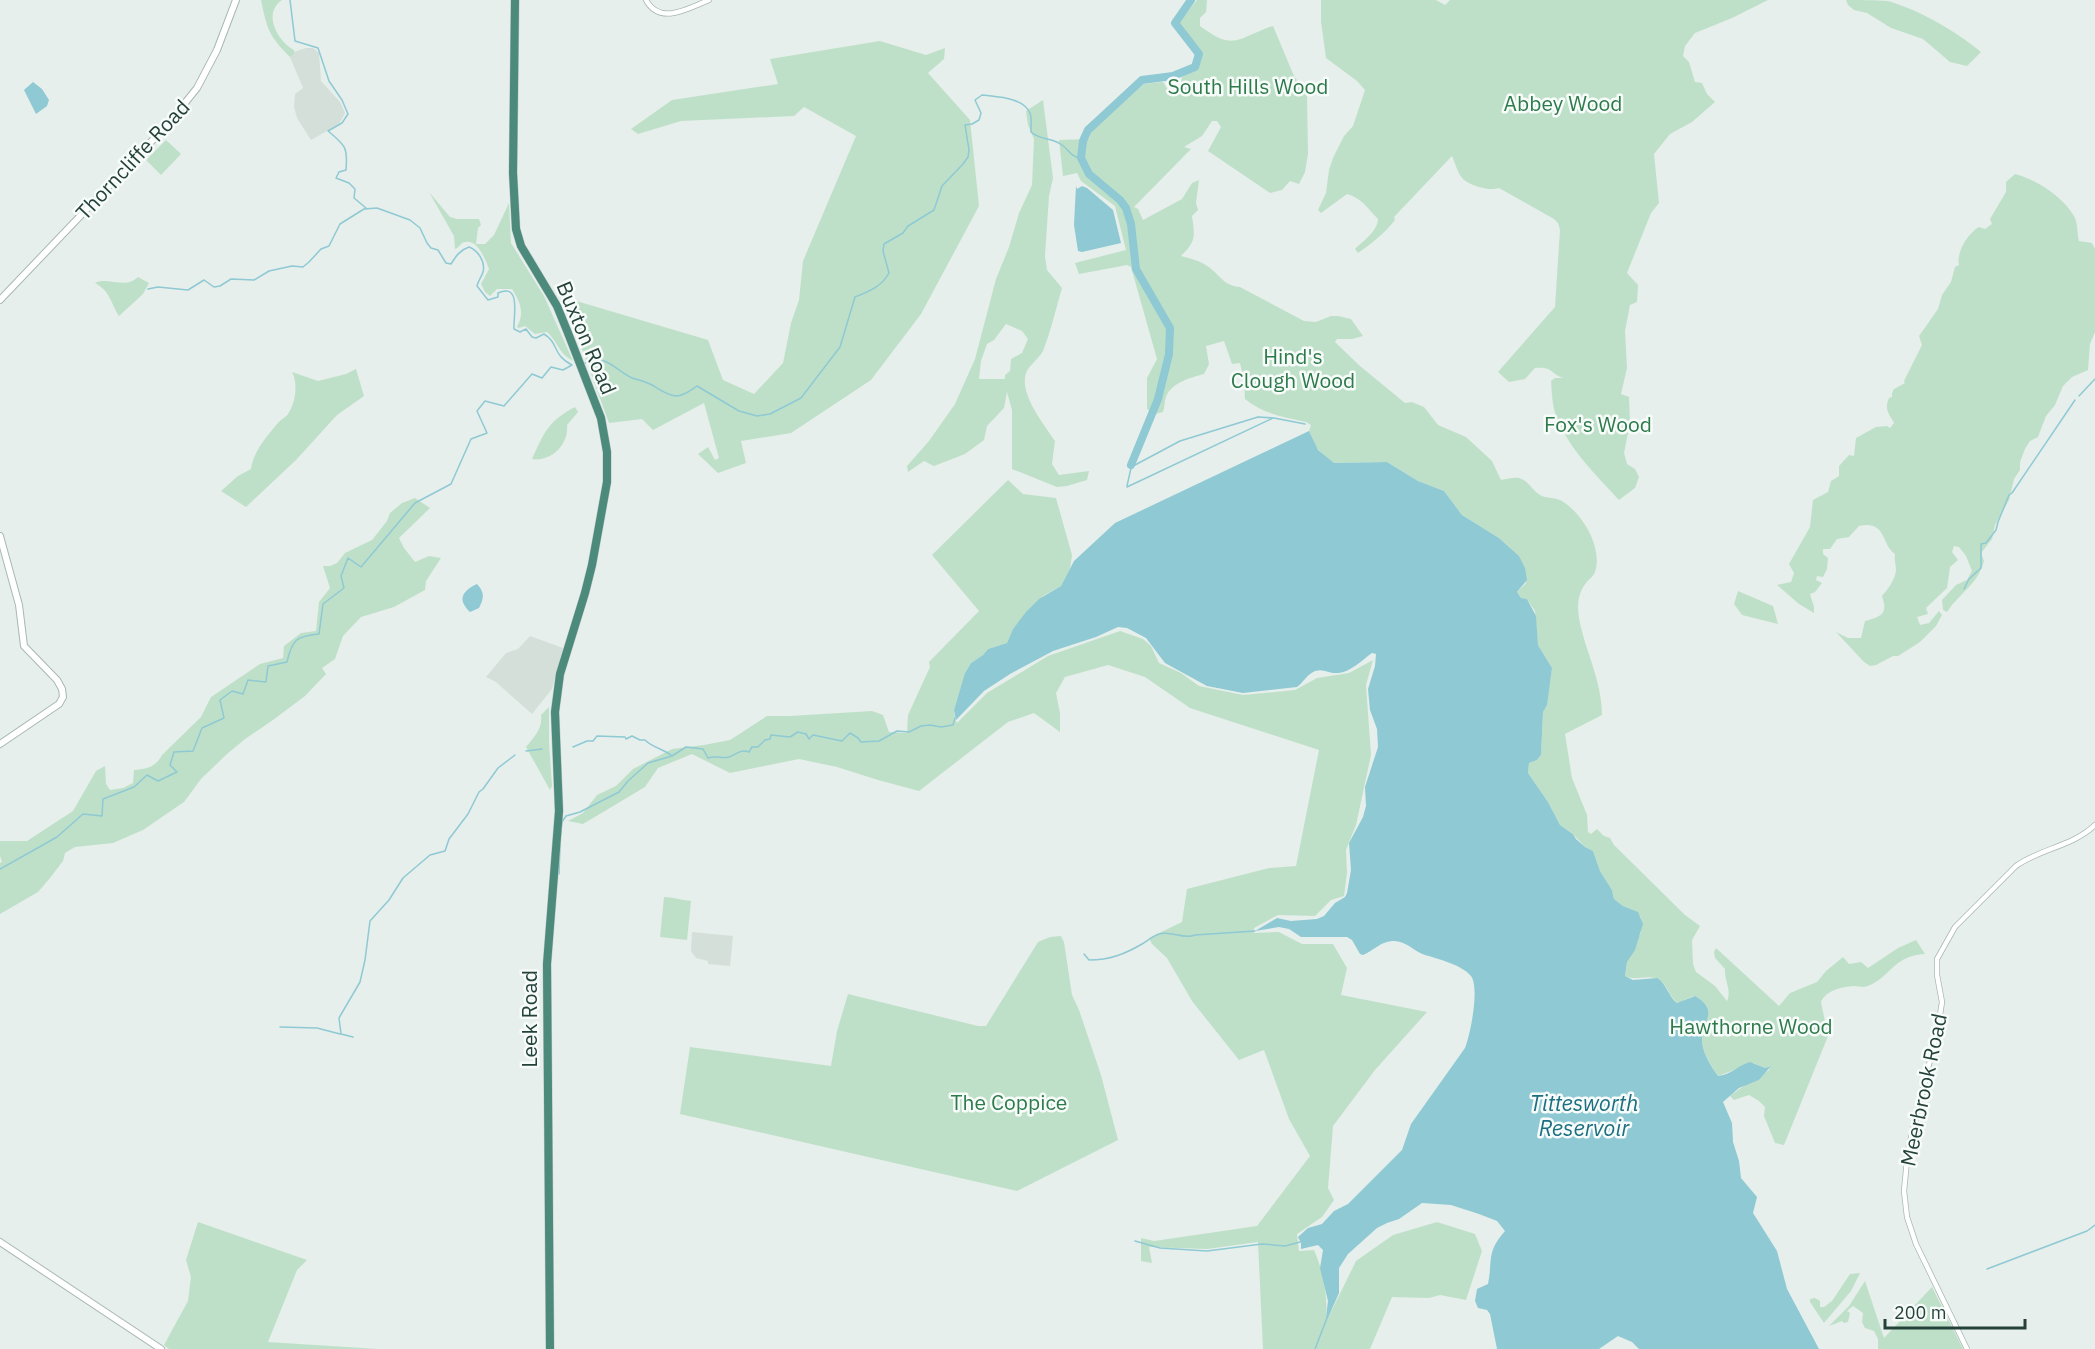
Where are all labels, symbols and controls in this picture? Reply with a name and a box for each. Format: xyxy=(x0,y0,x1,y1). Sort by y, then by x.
park label: South Hills Wood xyxy=(1168,72,1328,100)
park label: Abbey Wood xyxy=(1504,89,1622,117)
street label: Thorncliffe Road xyxy=(69,93,195,226)
street label: Buxton Road xyxy=(550,277,623,399)
park label: Hind's Clough Wood xyxy=(1231,342,1355,394)
park label: Fox's Wood xyxy=(1544,410,1652,438)
street label: Leek Road xyxy=(515,970,543,1068)
street label: Meerbrook Road xyxy=(1893,1011,1953,1169)
park label: Hawthorne Wood xyxy=(1669,1012,1833,1040)
park label: The Coppice xyxy=(951,1088,1067,1116)
water label: Tittesworth Reservoir xyxy=(1530,1088,1638,1142)
scale bar xyxy=(1885,1292,2024,1330)
text: 200 m xyxy=(1894,1301,1946,1324)

